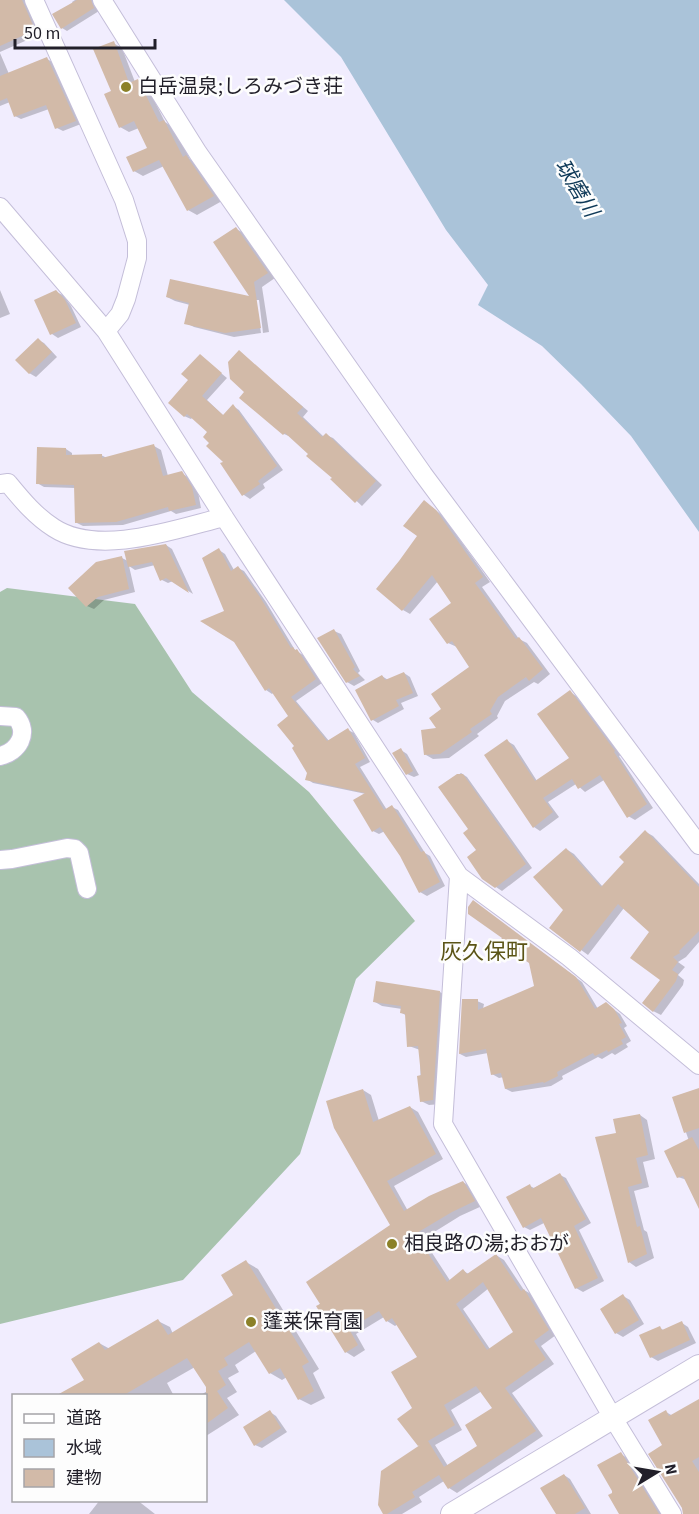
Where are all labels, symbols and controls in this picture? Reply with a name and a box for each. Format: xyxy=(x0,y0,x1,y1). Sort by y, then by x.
scale bar xyxy=(15,12,154,50)
text: 50 m xyxy=(24,21,60,46)
place label: 白岳温泉;しろみづき荘 xyxy=(138,73,343,101)
marker: 白岳温泉;しろみづき荘 xyxy=(119,80,133,94)
water label: 球磨川 xyxy=(548,153,607,224)
district label: 灰久保町 xyxy=(440,936,528,968)
place label: 相良路の湯;おおが xyxy=(404,1230,569,1258)
marker: 相良路の湯;おおが xyxy=(385,1237,399,1251)
place label: 蓬莱保育園 xyxy=(263,1308,363,1336)
marker: 蓬莱保育園 xyxy=(244,1315,258,1329)
legend xyxy=(12,1394,207,1502)
text: 道路 xyxy=(66,1406,102,1431)
text: 水域 xyxy=(66,1436,102,1461)
north arrow xyxy=(627,1442,687,1502)
text: N xyxy=(659,1462,683,1477)
text: 建物 xyxy=(66,1466,102,1491)

